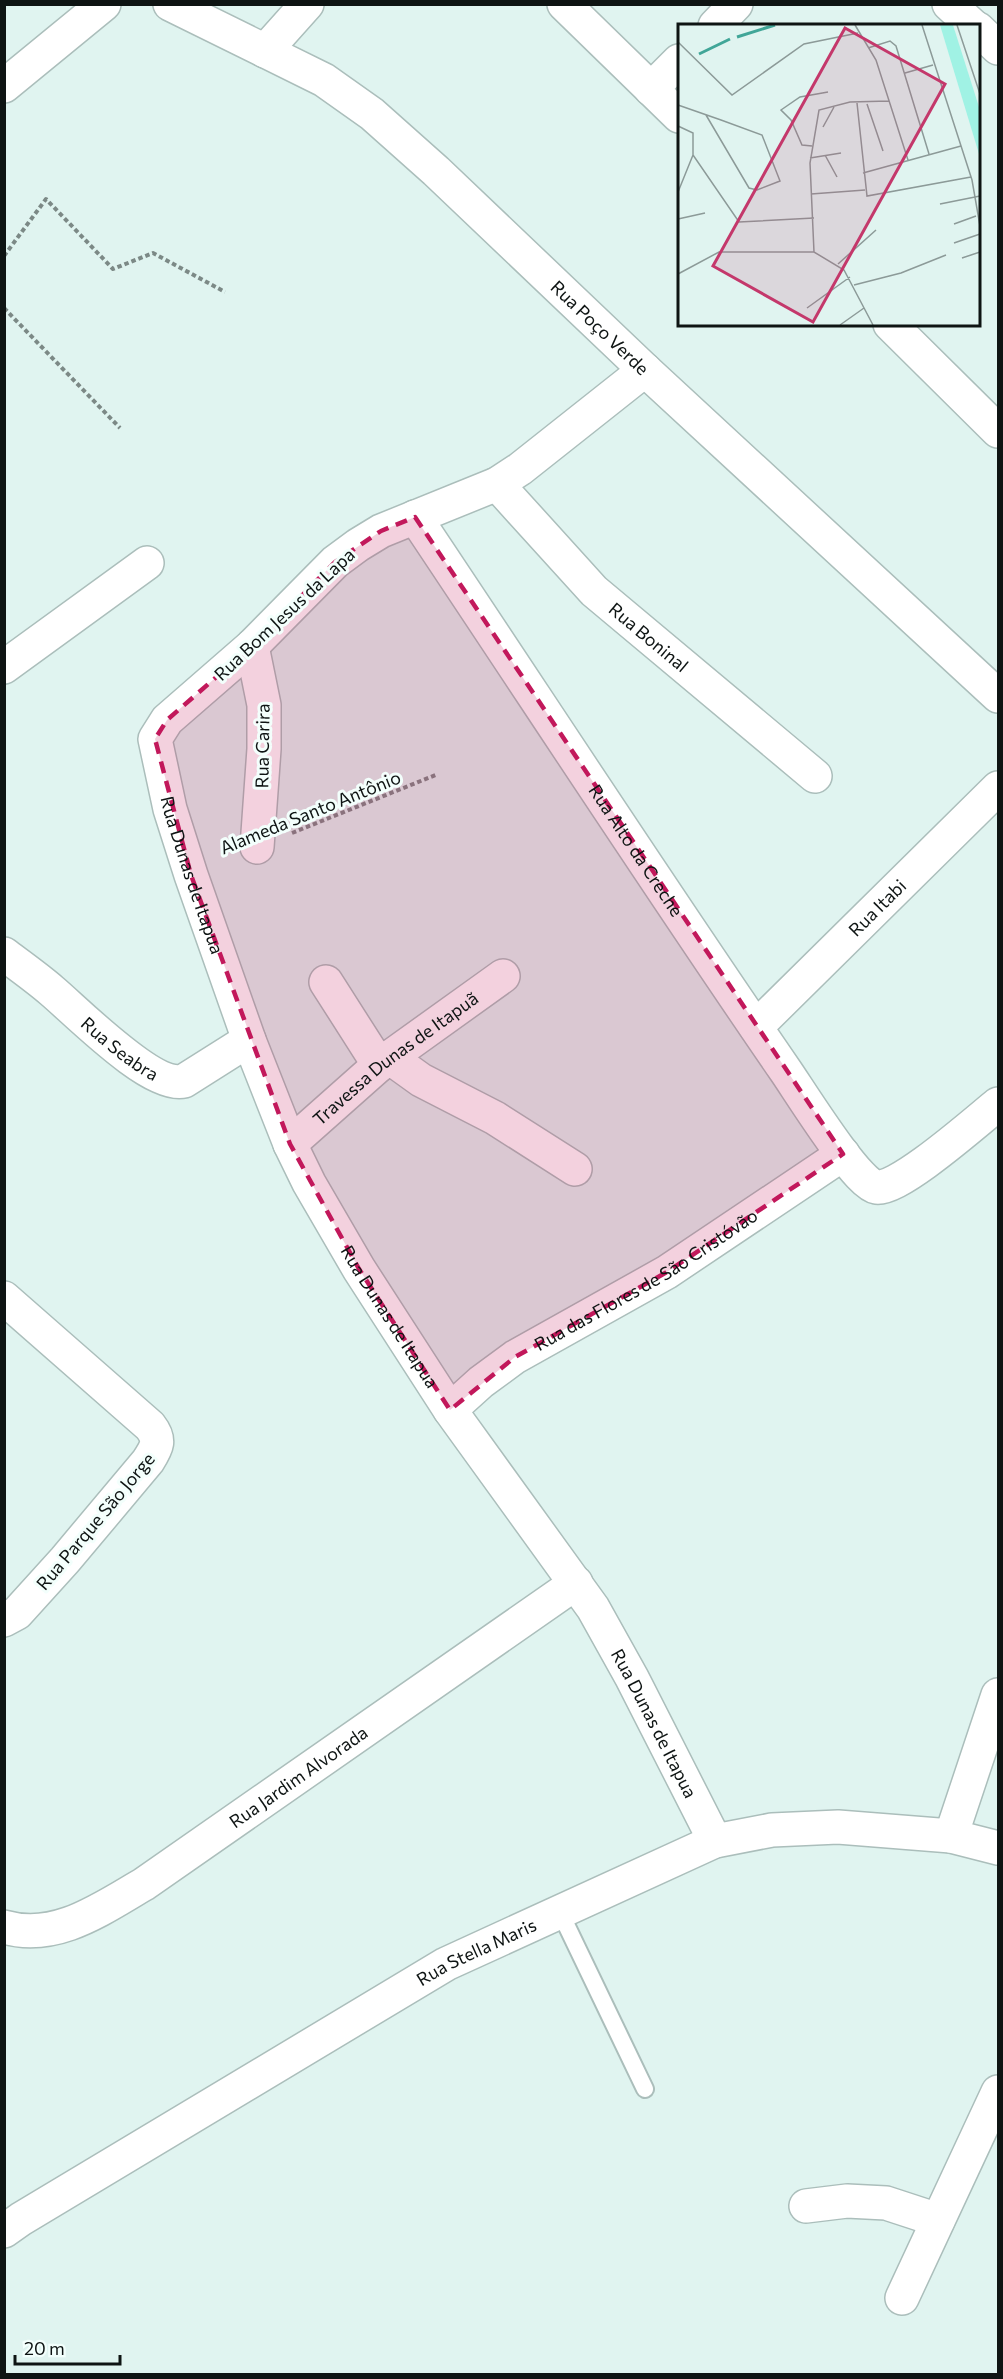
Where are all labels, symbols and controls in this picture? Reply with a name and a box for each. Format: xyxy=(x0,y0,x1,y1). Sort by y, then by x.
inset map xyxy=(678,24,979,326)
street label: Rua Poço Verde xyxy=(547,276,654,379)
street label: Rua Bom Jesus da Lapa xyxy=(209,543,359,685)
street label: Rua Boninal xyxy=(605,598,693,676)
street label: Rua Carira xyxy=(250,703,274,789)
street label: Alameda Santo Antônio xyxy=(216,766,404,858)
street label: Rua Alto da Creche xyxy=(584,780,688,920)
street label: Rua Dunas de Itapua xyxy=(157,794,229,957)
street label: Rua Itabi xyxy=(844,874,910,941)
street label: Travessa Dunas de Itapuã xyxy=(308,987,482,1130)
street label: Rua Seabra xyxy=(77,1012,162,1085)
street label: Rua das Flores de São Cristóvão xyxy=(530,1204,761,1355)
street label: Rua Dunas de Itapua xyxy=(337,1241,444,1392)
street label: Rua Parque São Jorge xyxy=(31,1448,159,1594)
street label: Rua Dunas de Itapua xyxy=(607,1645,702,1802)
street label: Rua Jardim Alvorada xyxy=(225,1721,372,1832)
street label: Rua Stella Maris xyxy=(412,1913,540,1990)
scale bar xyxy=(15,2328,120,2366)
text: 20 m xyxy=(24,2337,65,2359)

